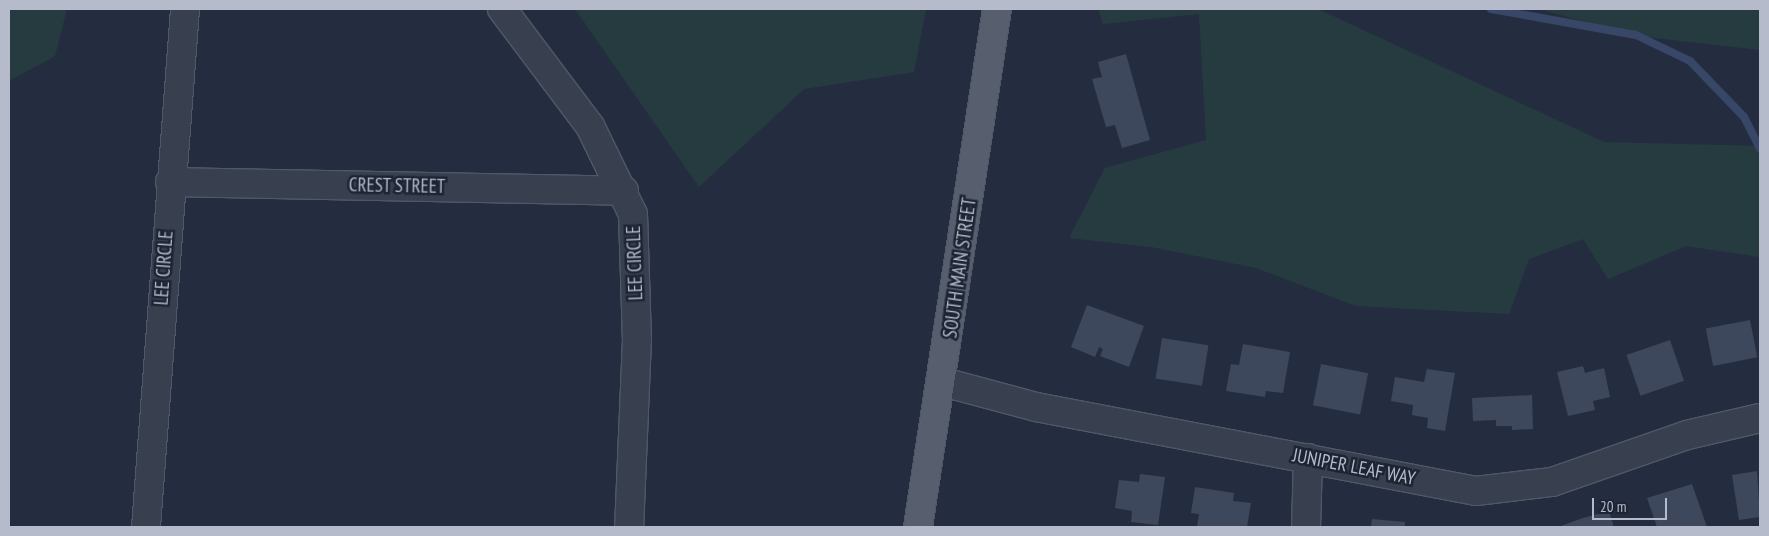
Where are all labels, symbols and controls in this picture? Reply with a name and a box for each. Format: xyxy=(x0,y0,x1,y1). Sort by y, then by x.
street label: CREST STREET xyxy=(348,174,446,198)
street label: SOUTH MAIN STREET xyxy=(939,196,981,340)
street label: LEE CIRCLE xyxy=(622,225,648,301)
street label: LEE CIRCLE xyxy=(150,230,178,306)
street label: JUNIPER LEAF WAY xyxy=(1291,444,1417,490)
scale bar xyxy=(1594,488,1669,520)
text: 20 m xyxy=(1600,497,1626,516)

